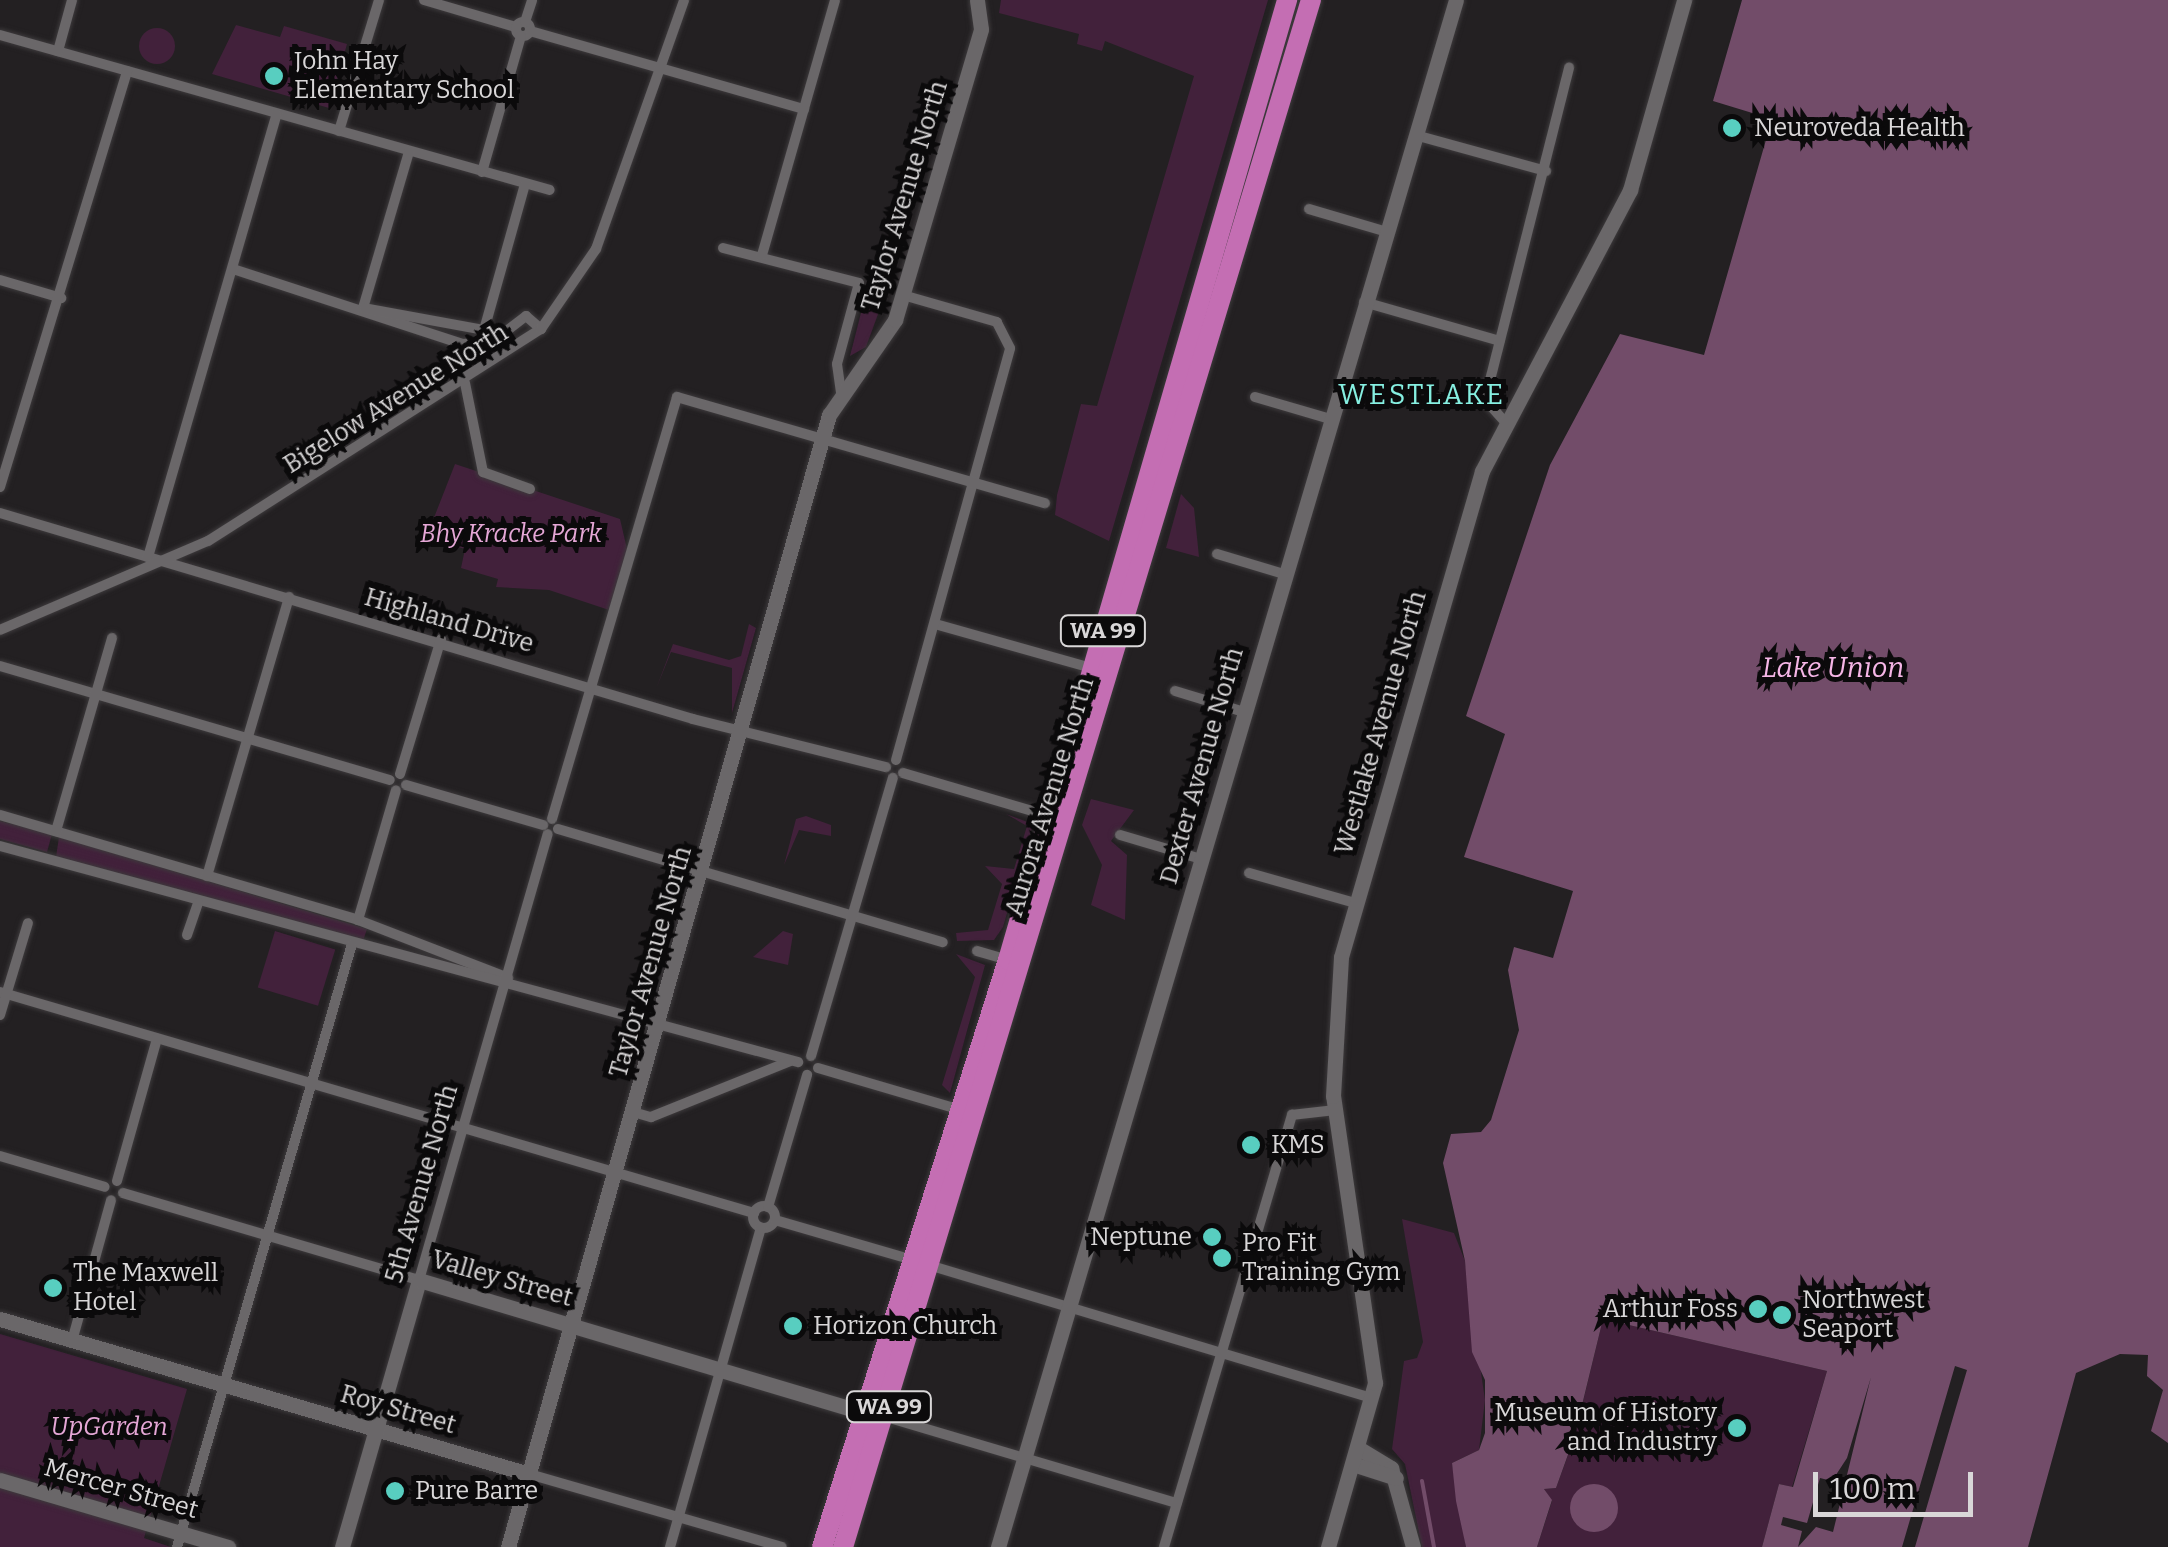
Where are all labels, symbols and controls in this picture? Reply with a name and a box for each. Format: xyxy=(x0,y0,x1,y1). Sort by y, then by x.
place label: John Hay Elementary School xyxy=(294,47,514,106)
marker: John Hay Elementary School xyxy=(263,65,285,87)
street label: Taylor Avenue North xyxy=(856,77,954,315)
place label: Neuroveda Health xyxy=(1754,113,1965,143)
marker: Neuroveda Health xyxy=(1719,115,1745,141)
street label: Bigelow Avenue North xyxy=(278,318,514,480)
district label: WESTLAKE xyxy=(1338,378,1506,412)
park label: Bhy Kracke Park xyxy=(420,519,602,549)
street label: Highland Drive xyxy=(361,583,537,659)
street label: Westlake Avenue North xyxy=(1329,588,1433,858)
road number: WA 99 xyxy=(1058,614,1148,648)
street label: Dexter Avenue North xyxy=(1154,644,1250,888)
water label: Lake Union xyxy=(1762,651,1904,685)
street label: Aurora Avenue North xyxy=(999,674,1101,920)
street label: Taylor Avenue North xyxy=(604,843,698,1081)
street label: 5th Avenue North xyxy=(379,1081,465,1287)
place label: KMS xyxy=(1271,1130,1325,1160)
marker: KMS xyxy=(1240,1134,1262,1156)
place label: Neptune xyxy=(1090,1222,1192,1252)
marker: Neptune xyxy=(1201,1226,1223,1248)
place label: Pro Fit Training Gym xyxy=(1242,1229,1400,1288)
street label: Valley Street xyxy=(428,1245,576,1313)
marker: Pro Fit Training Gym xyxy=(1211,1247,1233,1269)
place label: The Maxwell Hotel xyxy=(73,1259,218,1318)
marker: The Maxwell Hotel xyxy=(42,1277,64,1299)
place label: Northwest Seaport xyxy=(1802,1286,1925,1345)
place label: Arthur Foss xyxy=(1603,1294,1738,1324)
marker: Arthur Foss xyxy=(1747,1298,1769,1320)
marker: Northwest Seaport xyxy=(1771,1304,1793,1326)
place label: Horizon Church xyxy=(813,1311,997,1341)
marker: Horizon Church xyxy=(782,1315,804,1337)
street label: Roy Street xyxy=(337,1379,459,1441)
road number: WA 99 xyxy=(844,1390,934,1424)
place label: Museum of History and Industry xyxy=(1494,1399,1717,1458)
park label: UpGarden xyxy=(50,1412,168,1442)
marker: Museum of History and Industry xyxy=(1726,1417,1748,1439)
scale bar xyxy=(1818,1452,1978,1514)
street label: Mercer Street xyxy=(41,1453,201,1525)
text: 100 m xyxy=(1830,1471,1915,1507)
place label: Pure Barre xyxy=(415,1476,538,1506)
marker: Pure Barre xyxy=(384,1480,406,1502)

